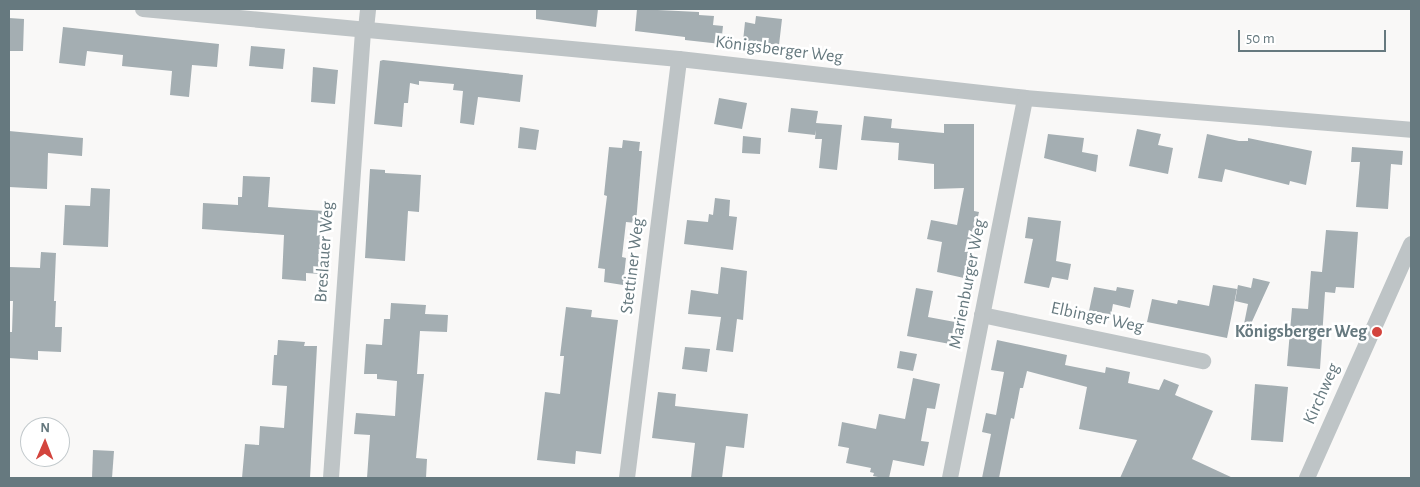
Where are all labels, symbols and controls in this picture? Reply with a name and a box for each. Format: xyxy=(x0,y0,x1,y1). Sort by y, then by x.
scale bar xyxy=(1240,20,1388,52)
street label: Königsberger Weg xyxy=(714,31,844,69)
text: 50 m xyxy=(1246,31,1275,46)
street label: Breslauer Weg xyxy=(311,201,339,303)
street label: Stettiner Weg xyxy=(616,217,650,315)
street label: Marienburger Weg xyxy=(945,217,991,351)
street label: Elbinger Weg xyxy=(1049,298,1145,338)
place label: Königsberger Weg xyxy=(1235,321,1367,343)
marker: Königsberger Weg xyxy=(1371,326,1383,338)
street label: Kirchweg xyxy=(1299,360,1345,428)
north arrow xyxy=(20,417,70,467)
text: N xyxy=(40,421,50,435)

